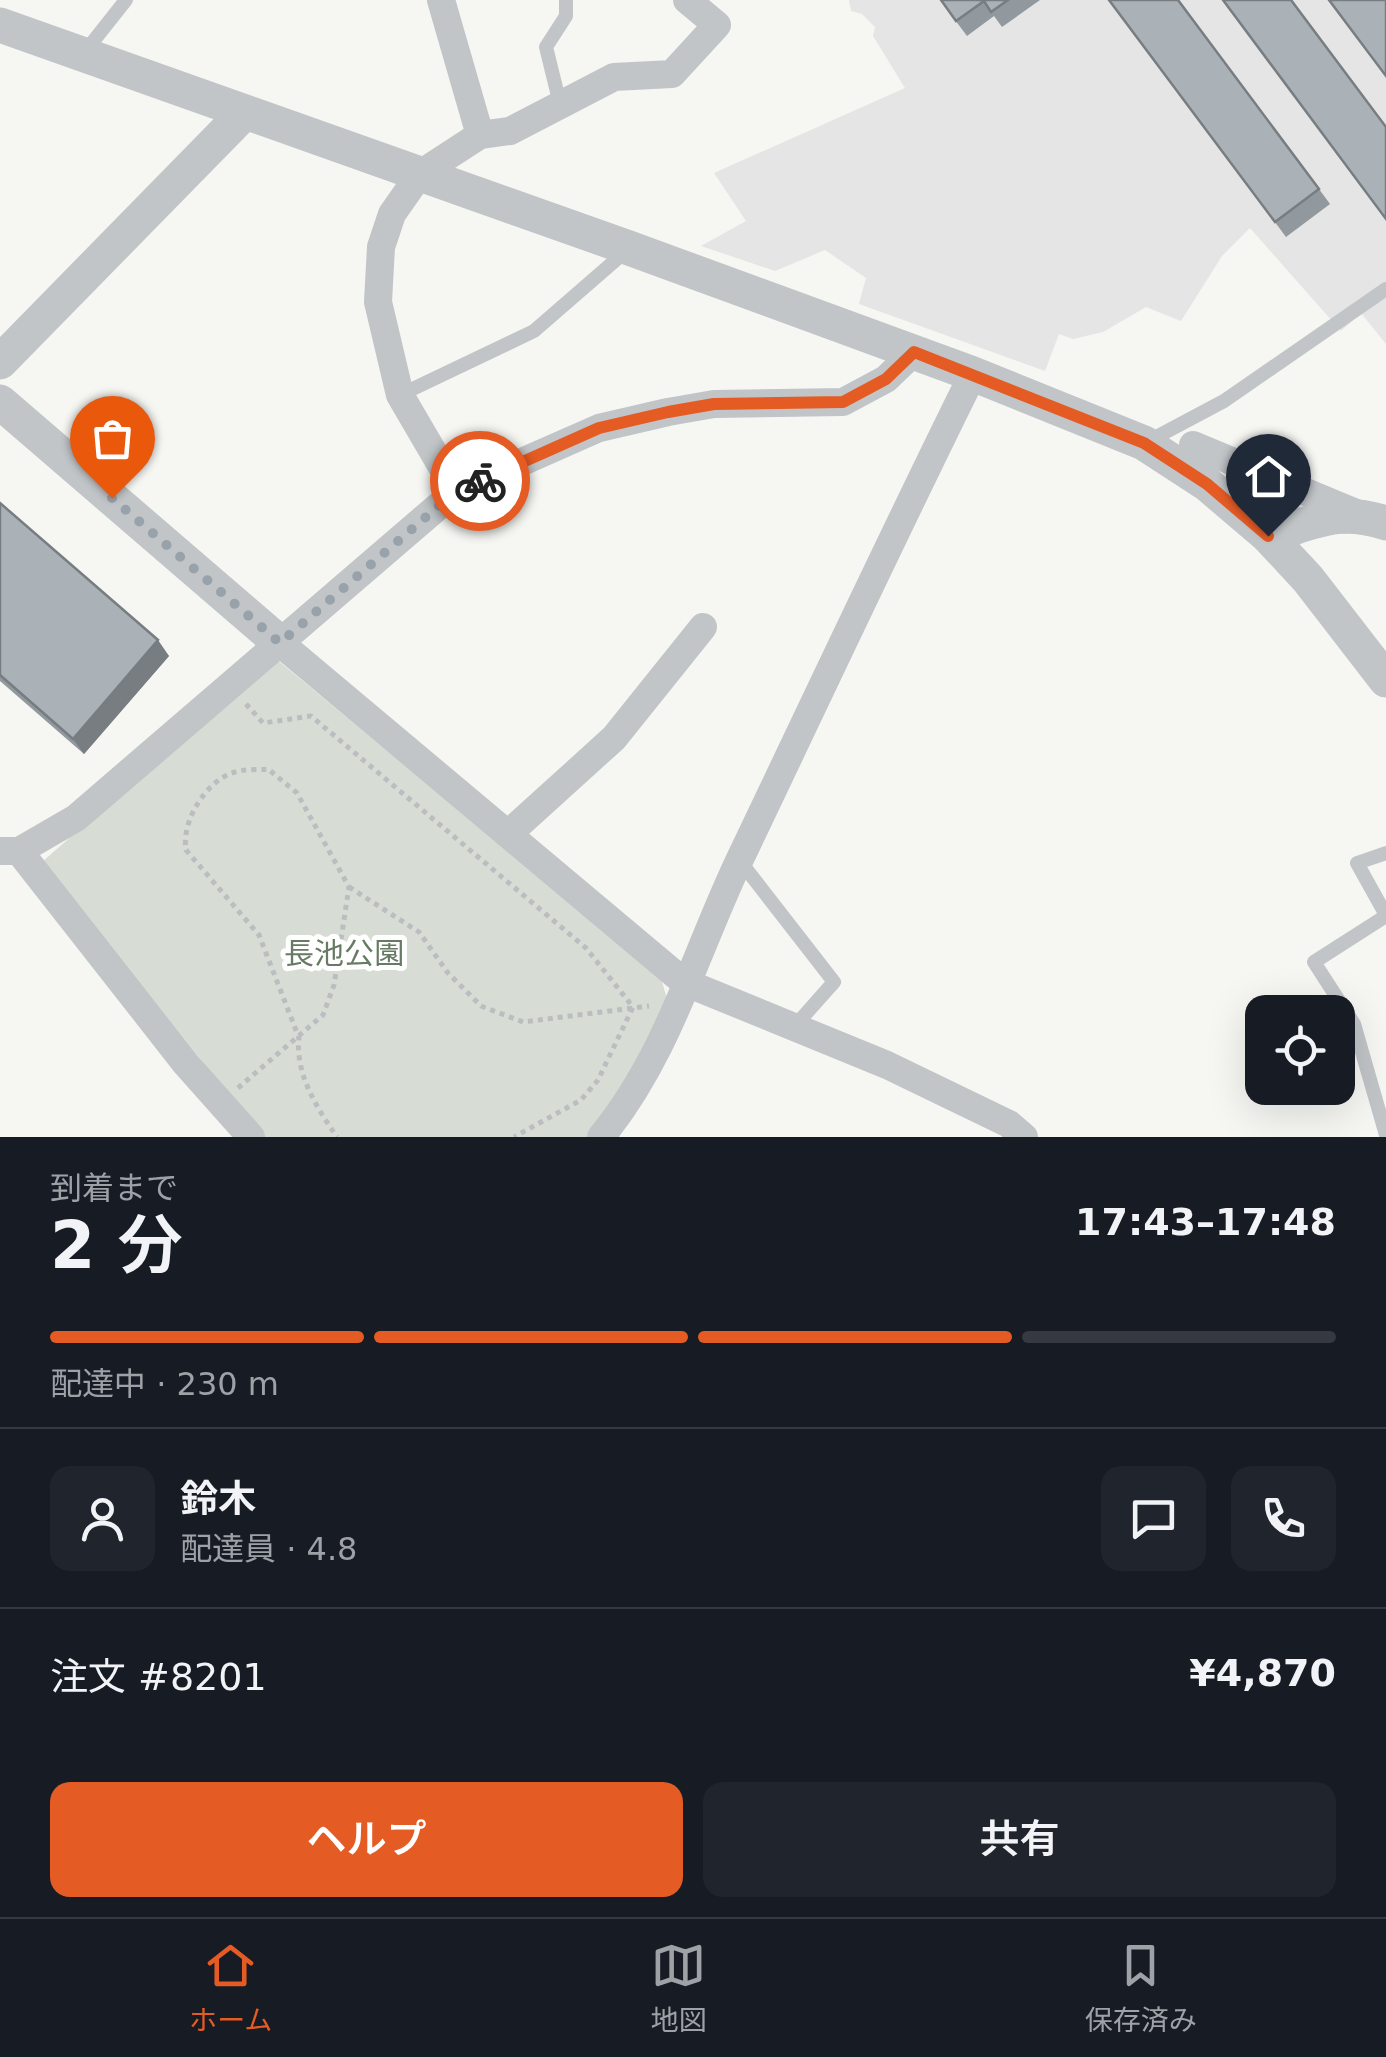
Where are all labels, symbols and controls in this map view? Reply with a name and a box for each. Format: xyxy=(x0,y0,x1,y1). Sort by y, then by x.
pin xyxy=(70,396,155,499)
icon: bag xyxy=(85,411,140,466)
courier xyxy=(430,431,530,531)
pin xyxy=(1226,434,1311,537)
icon: home xyxy=(1241,449,1296,504)
icon: bike xyxy=(453,454,508,509)
park label: 長池公園 xyxy=(284,936,404,971)
map controls xyxy=(1245,995,1355,1105)
button: locate xyxy=(1245,995,1355,1105)
text: 到着まで xyxy=(50,1169,178,1207)
text: 17:43–17:48 xyxy=(1075,1200,1336,1244)
text: 2 分 xyxy=(50,1208,183,1283)
text: 配達中 · 230 m xyxy=(50,1365,279,1403)
button: person xyxy=(50,1466,155,1571)
button: chat xyxy=(1101,1466,1206,1571)
button: phone xyxy=(1231,1466,1336,1571)
text: 鈴木 xyxy=(180,1477,256,1521)
text: 配達員 · 4.8 xyxy=(180,1530,357,1568)
text: ¥4,870 xyxy=(1189,1651,1336,1695)
text: 注文 #8201 xyxy=(50,1655,267,1699)
button: ヘルプ xyxy=(50,1782,683,1897)
button: 共有 xyxy=(703,1782,1336,1897)
tab: ホーム xyxy=(189,1938,272,2038)
tab: 地図 xyxy=(651,1938,707,2038)
tab: 保存済み xyxy=(1085,1938,1197,2038)

